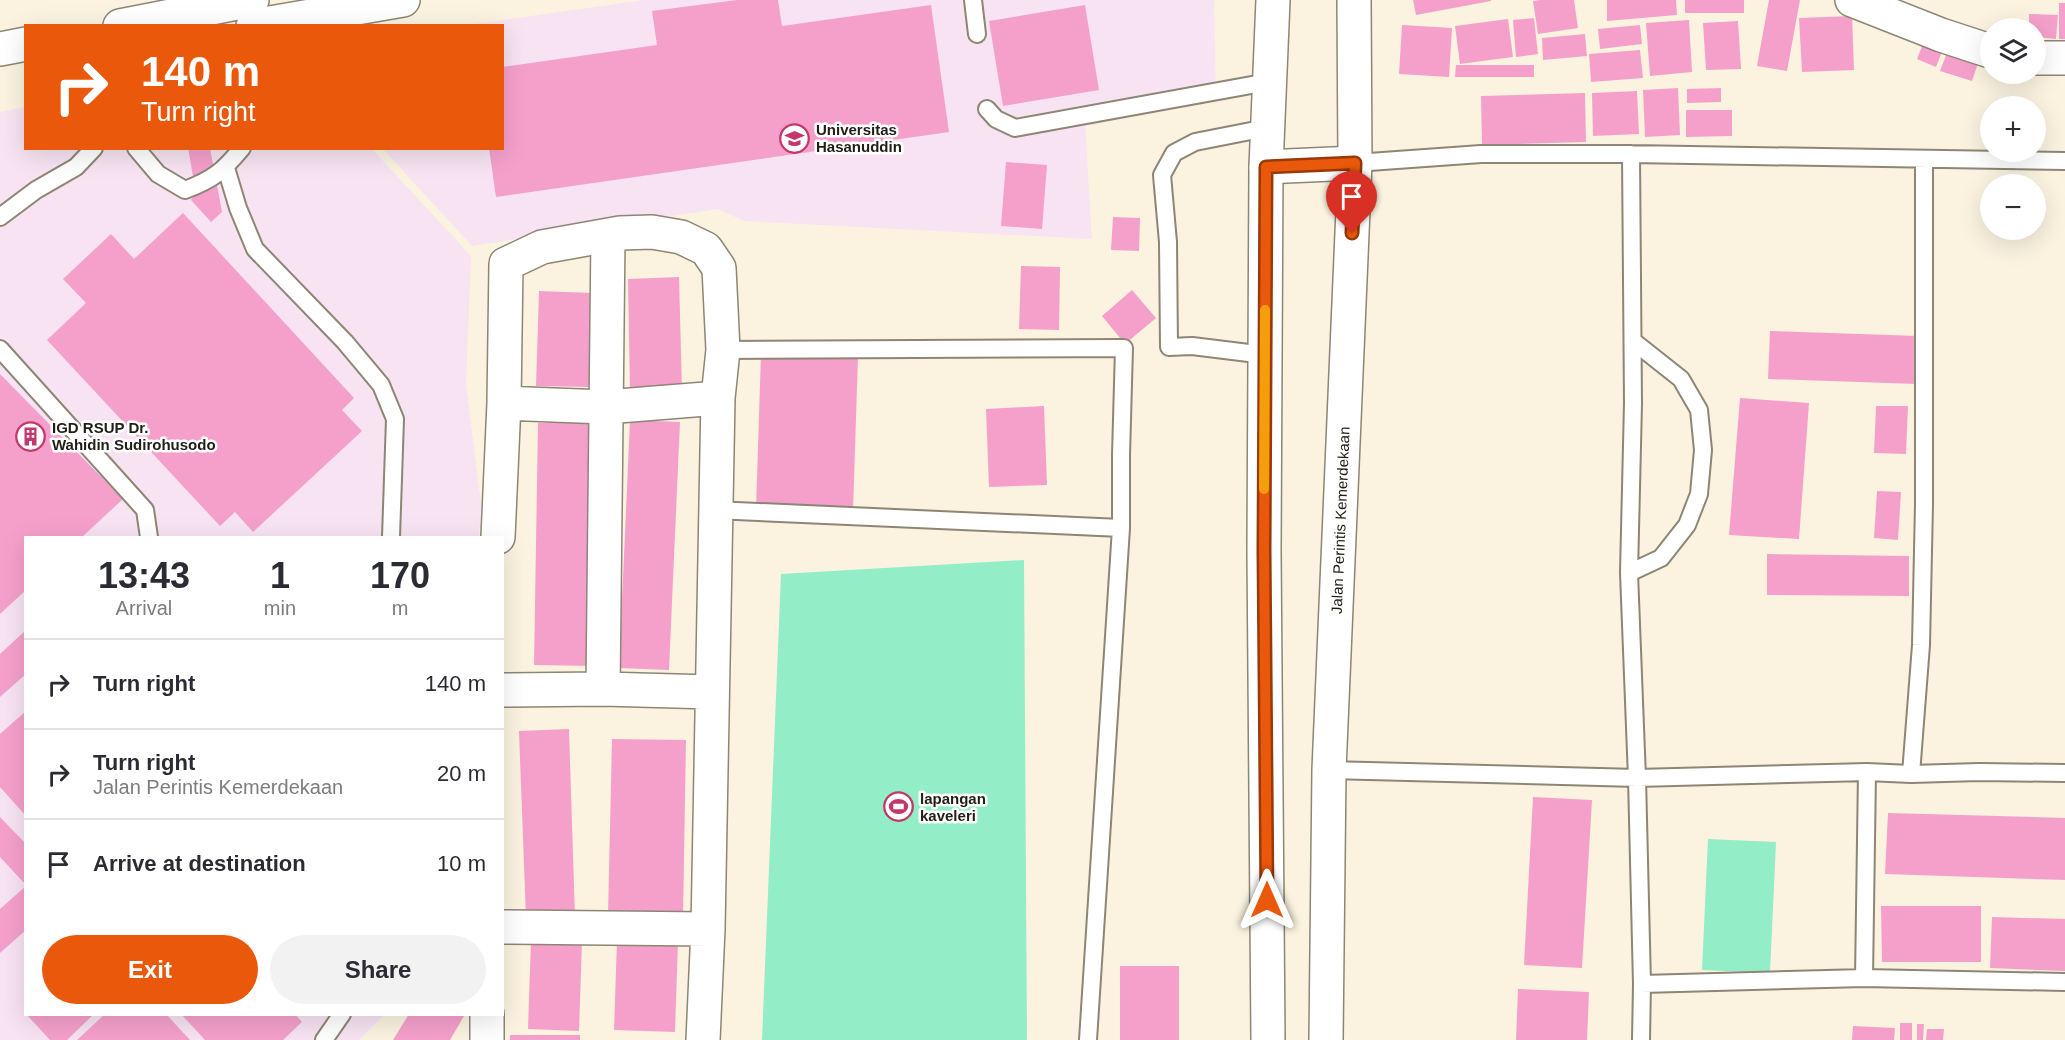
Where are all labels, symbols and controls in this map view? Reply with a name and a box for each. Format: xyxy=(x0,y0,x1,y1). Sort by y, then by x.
map controls xyxy=(1980,18,2046,240)
button: layers xyxy=(1980,18,2046,84)
icon: right xyxy=(42,48,120,126)
text: 140 m xyxy=(141,48,260,95)
button: + xyxy=(1980,96,2046,162)
text: Turn right xyxy=(141,97,256,127)
place label: Universitas Hasanuddin xyxy=(816,121,902,155)
school or university icon: Universitas Hasanuddin xyxy=(779,122,811,154)
pin xyxy=(1326,171,1377,233)
button: − xyxy=(1980,174,2046,240)
icon: arrive xyxy=(1335,180,1368,213)
place label: IGD RSUP Dr. Wahidin Sudirohusodo xyxy=(52,419,216,453)
building icon: IGD RSUP Dr. Wahidin Sudirohusodo xyxy=(15,420,47,452)
street label: Jalan Perintis Kemerdekaan xyxy=(1327,426,1352,614)
text: 13:43 xyxy=(98,555,190,596)
text: 1 xyxy=(270,555,290,596)
text: 170 xyxy=(370,555,430,596)
text: Arrival xyxy=(116,597,172,619)
text: min xyxy=(264,597,296,619)
text: m xyxy=(392,597,408,619)
icon: right xyxy=(42,668,75,701)
text: Turn right xyxy=(93,671,195,696)
text: 140 m xyxy=(425,671,486,696)
text: Turn right xyxy=(93,750,195,775)
icon: right xyxy=(42,758,75,791)
text: 20 m xyxy=(437,761,486,786)
text: Jalan Perintis Kemerdekaan xyxy=(93,776,343,798)
place label: lapangan kaveleri xyxy=(920,790,986,824)
sports icon: lapangan kaveleri xyxy=(883,791,915,823)
icon: arrive xyxy=(42,848,75,881)
text: Arrive at destination xyxy=(93,851,306,876)
text: 10 m xyxy=(437,851,486,876)
position arrow xyxy=(1235,868,1299,932)
button: Exit xyxy=(42,935,258,1004)
button: Share xyxy=(270,935,486,1004)

